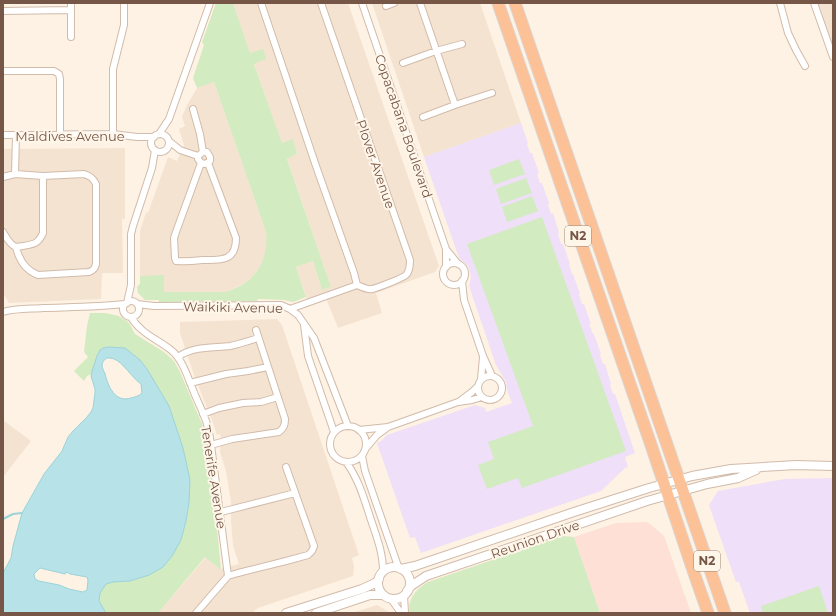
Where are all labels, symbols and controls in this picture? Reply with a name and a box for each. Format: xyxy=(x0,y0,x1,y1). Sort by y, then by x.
street label: Copacabana Boulevard xyxy=(372,52,436,200)
street label: Plover Avenue xyxy=(353,117,399,211)
street label: Maldives Avenue xyxy=(15,128,125,144)
road number: N2 xyxy=(565,226,591,246)
street label: Waikiki Avenue xyxy=(183,298,283,316)
street label: Tenerife Avenue xyxy=(198,424,230,530)
street label: Reunion Drive xyxy=(489,516,582,562)
road number: N2 xyxy=(694,551,720,571)

